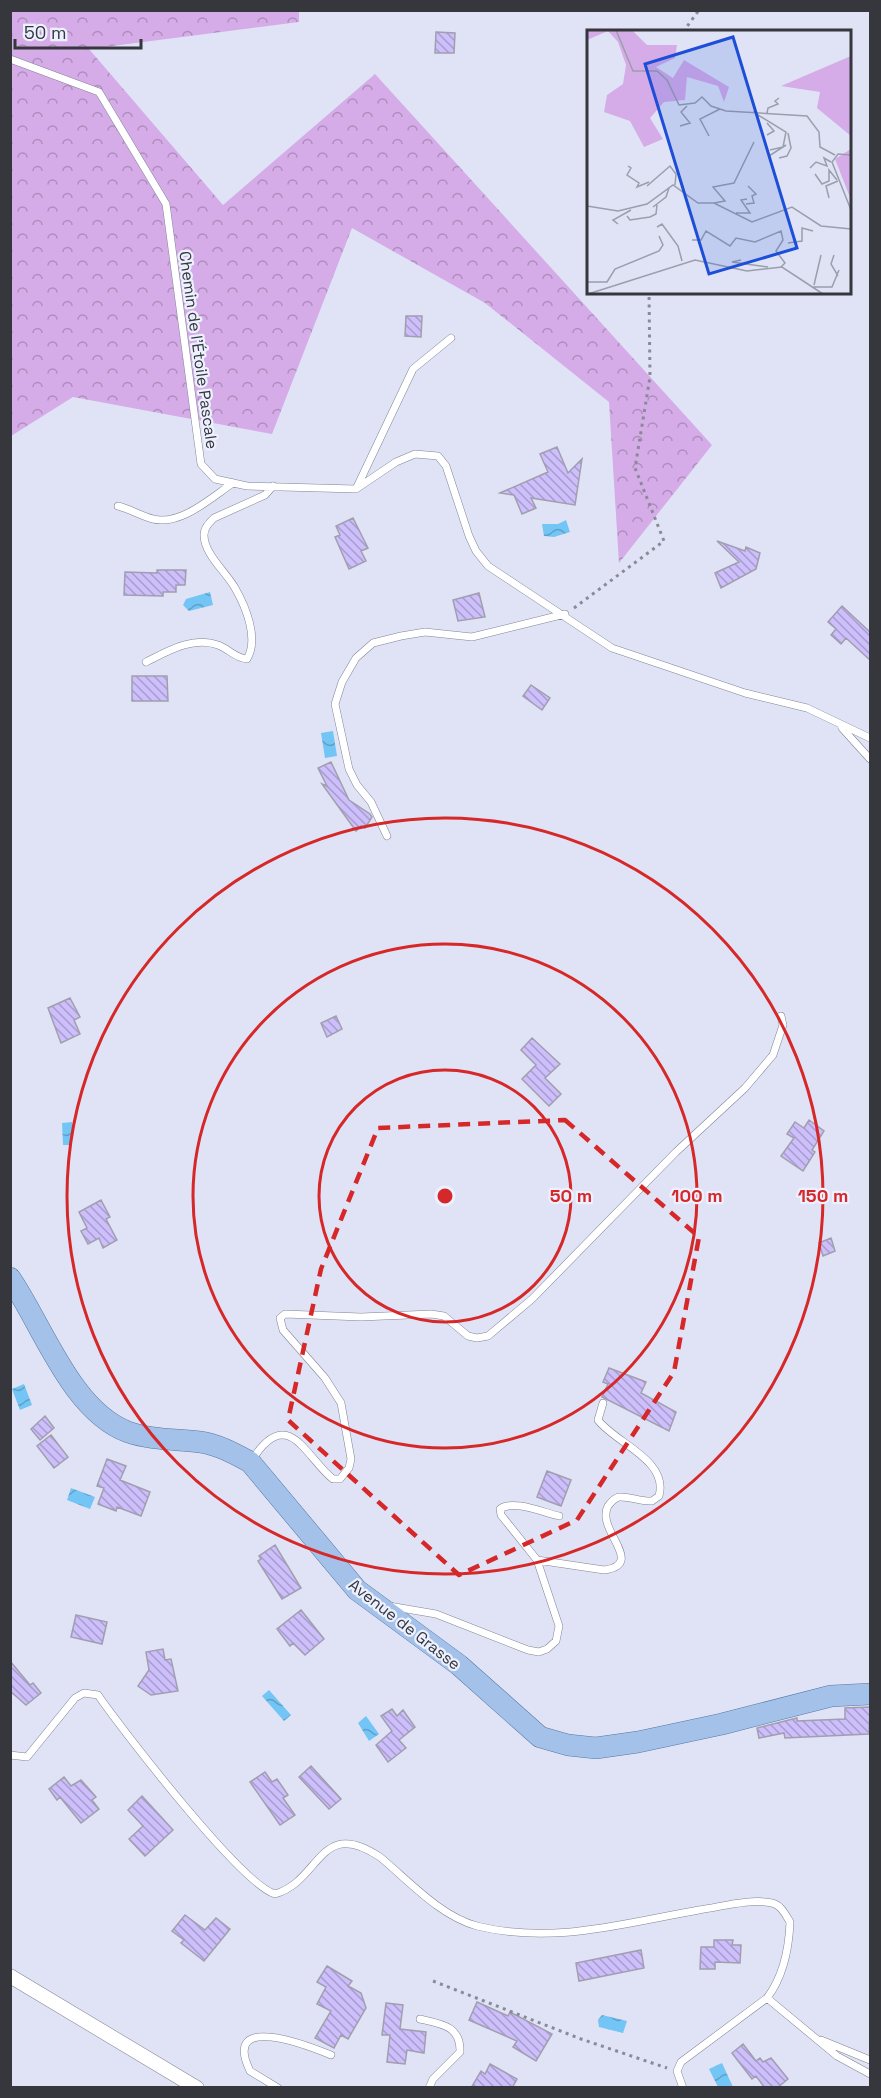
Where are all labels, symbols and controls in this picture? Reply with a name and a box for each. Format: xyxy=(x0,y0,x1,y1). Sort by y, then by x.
scale bar xyxy=(15,12,141,50)
text: 50 m xyxy=(24,21,66,44)
inset map xyxy=(587,30,851,294)
street label: Chemin de l'Étoile Pascale xyxy=(174,250,223,450)
text: 50 m xyxy=(550,1184,592,1207)
text: 100 m xyxy=(671,1184,723,1207)
text: 150 m xyxy=(798,1184,848,1207)
centre of rings xyxy=(435,1186,455,1206)
street label: Avenue de Grasse xyxy=(345,1574,465,1675)

